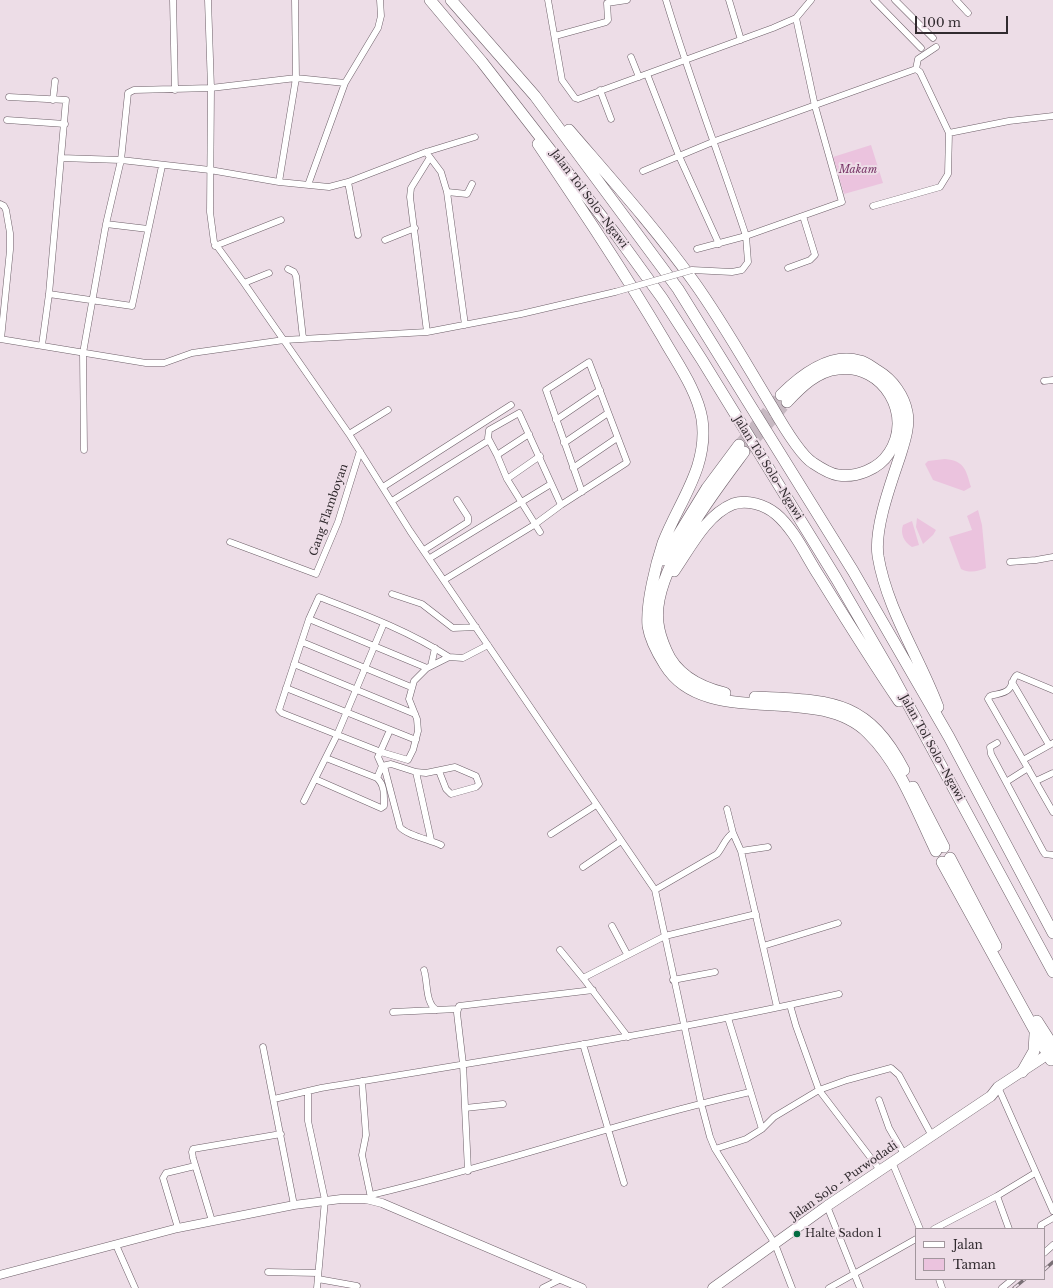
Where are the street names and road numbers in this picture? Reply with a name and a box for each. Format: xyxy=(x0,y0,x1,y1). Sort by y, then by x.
street label: Jalan Tol Solo–Ngawi xyxy=(548,147,630,251)
street label: Jalan Tol Solo–Ngawi xyxy=(731,414,805,522)
street label: Gang Flamboyan xyxy=(307,462,351,558)
street label: Jalan Tol Solo–Ngawi xyxy=(897,692,967,804)
street label: Jalan Solo - Purwodadi xyxy=(788,1139,900,1223)

